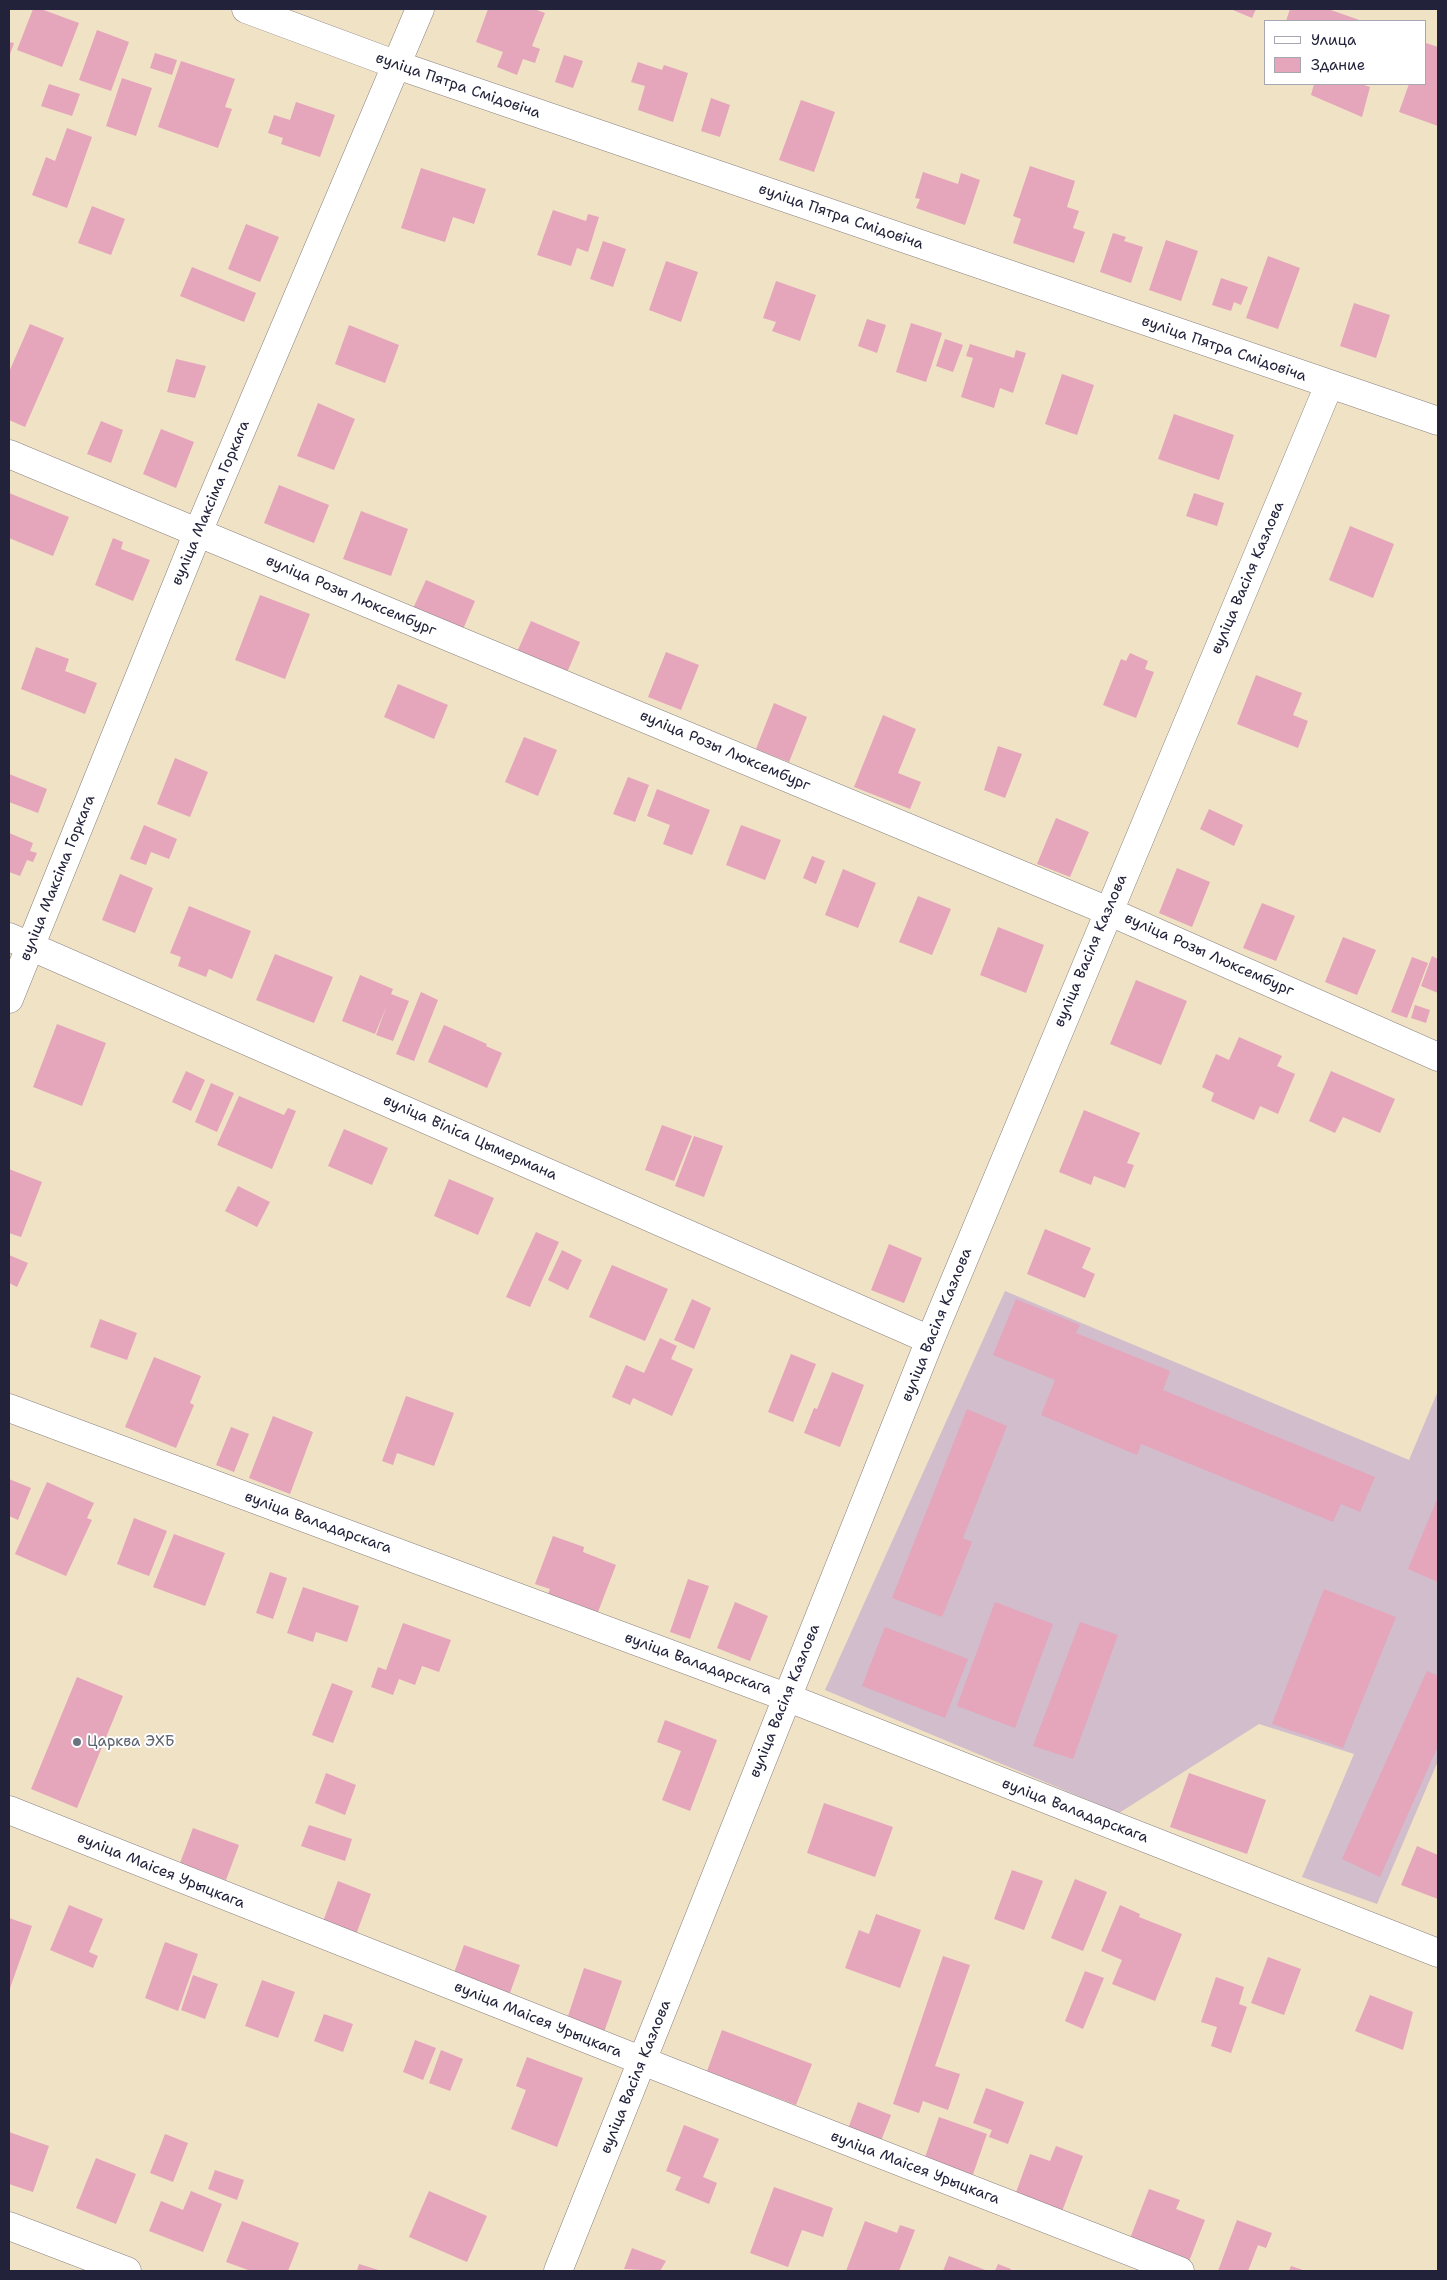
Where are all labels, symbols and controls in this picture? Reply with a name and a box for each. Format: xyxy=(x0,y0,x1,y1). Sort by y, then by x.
legend xyxy=(1264,20,1427,85)
text: Улица xyxy=(1311,30,1356,50)
street label: вуліца Пятра Смідовіча xyxy=(373,49,543,123)
text: Здание xyxy=(1311,55,1365,75)
street label: вуліца Пятра Смідовіча xyxy=(756,180,926,254)
street label: вуліца Пятра Смідовіча xyxy=(1139,312,1309,386)
street label: вуліца Максіма Горкага xyxy=(168,418,254,588)
street label: вуліца Васіля Казлова xyxy=(1208,499,1288,657)
street label: вуліца Розы Люксембург xyxy=(263,552,439,640)
street label: вуліца Розы Люксембург xyxy=(637,707,813,795)
street label: вуліца Максіма Горкага xyxy=(16,792,100,964)
street label: вуліца Васіля Казлова xyxy=(1051,872,1131,1030)
street label: вуліца Розы Люксембург xyxy=(1121,909,1297,1001)
street label: вуліца Віліса Цымермана xyxy=(380,1091,560,1185)
street label: вуліца Васіля Казлова xyxy=(898,1246,976,1404)
street label: вуліца Валадарскага xyxy=(242,1488,394,1558)
street label: вуліца Васіля Казлова xyxy=(746,1622,824,1780)
street label: вуліца Валадарскага xyxy=(622,1629,774,1699)
place label: Царква ЭХБ xyxy=(87,1733,175,1751)
marker: Царква ЭХБ xyxy=(71,1736,83,1748)
street label: вуліца Валадарскага xyxy=(999,1775,1151,1847)
street label: вуліца Маісея Урыцкага xyxy=(74,1829,248,1913)
street label: вуліца Маісея Урыцкага xyxy=(451,1978,625,2062)
street label: вуліца Васіля Казлова xyxy=(597,1998,675,2156)
street label: вуліца Маісея Урыцкага xyxy=(828,2127,1002,2209)

